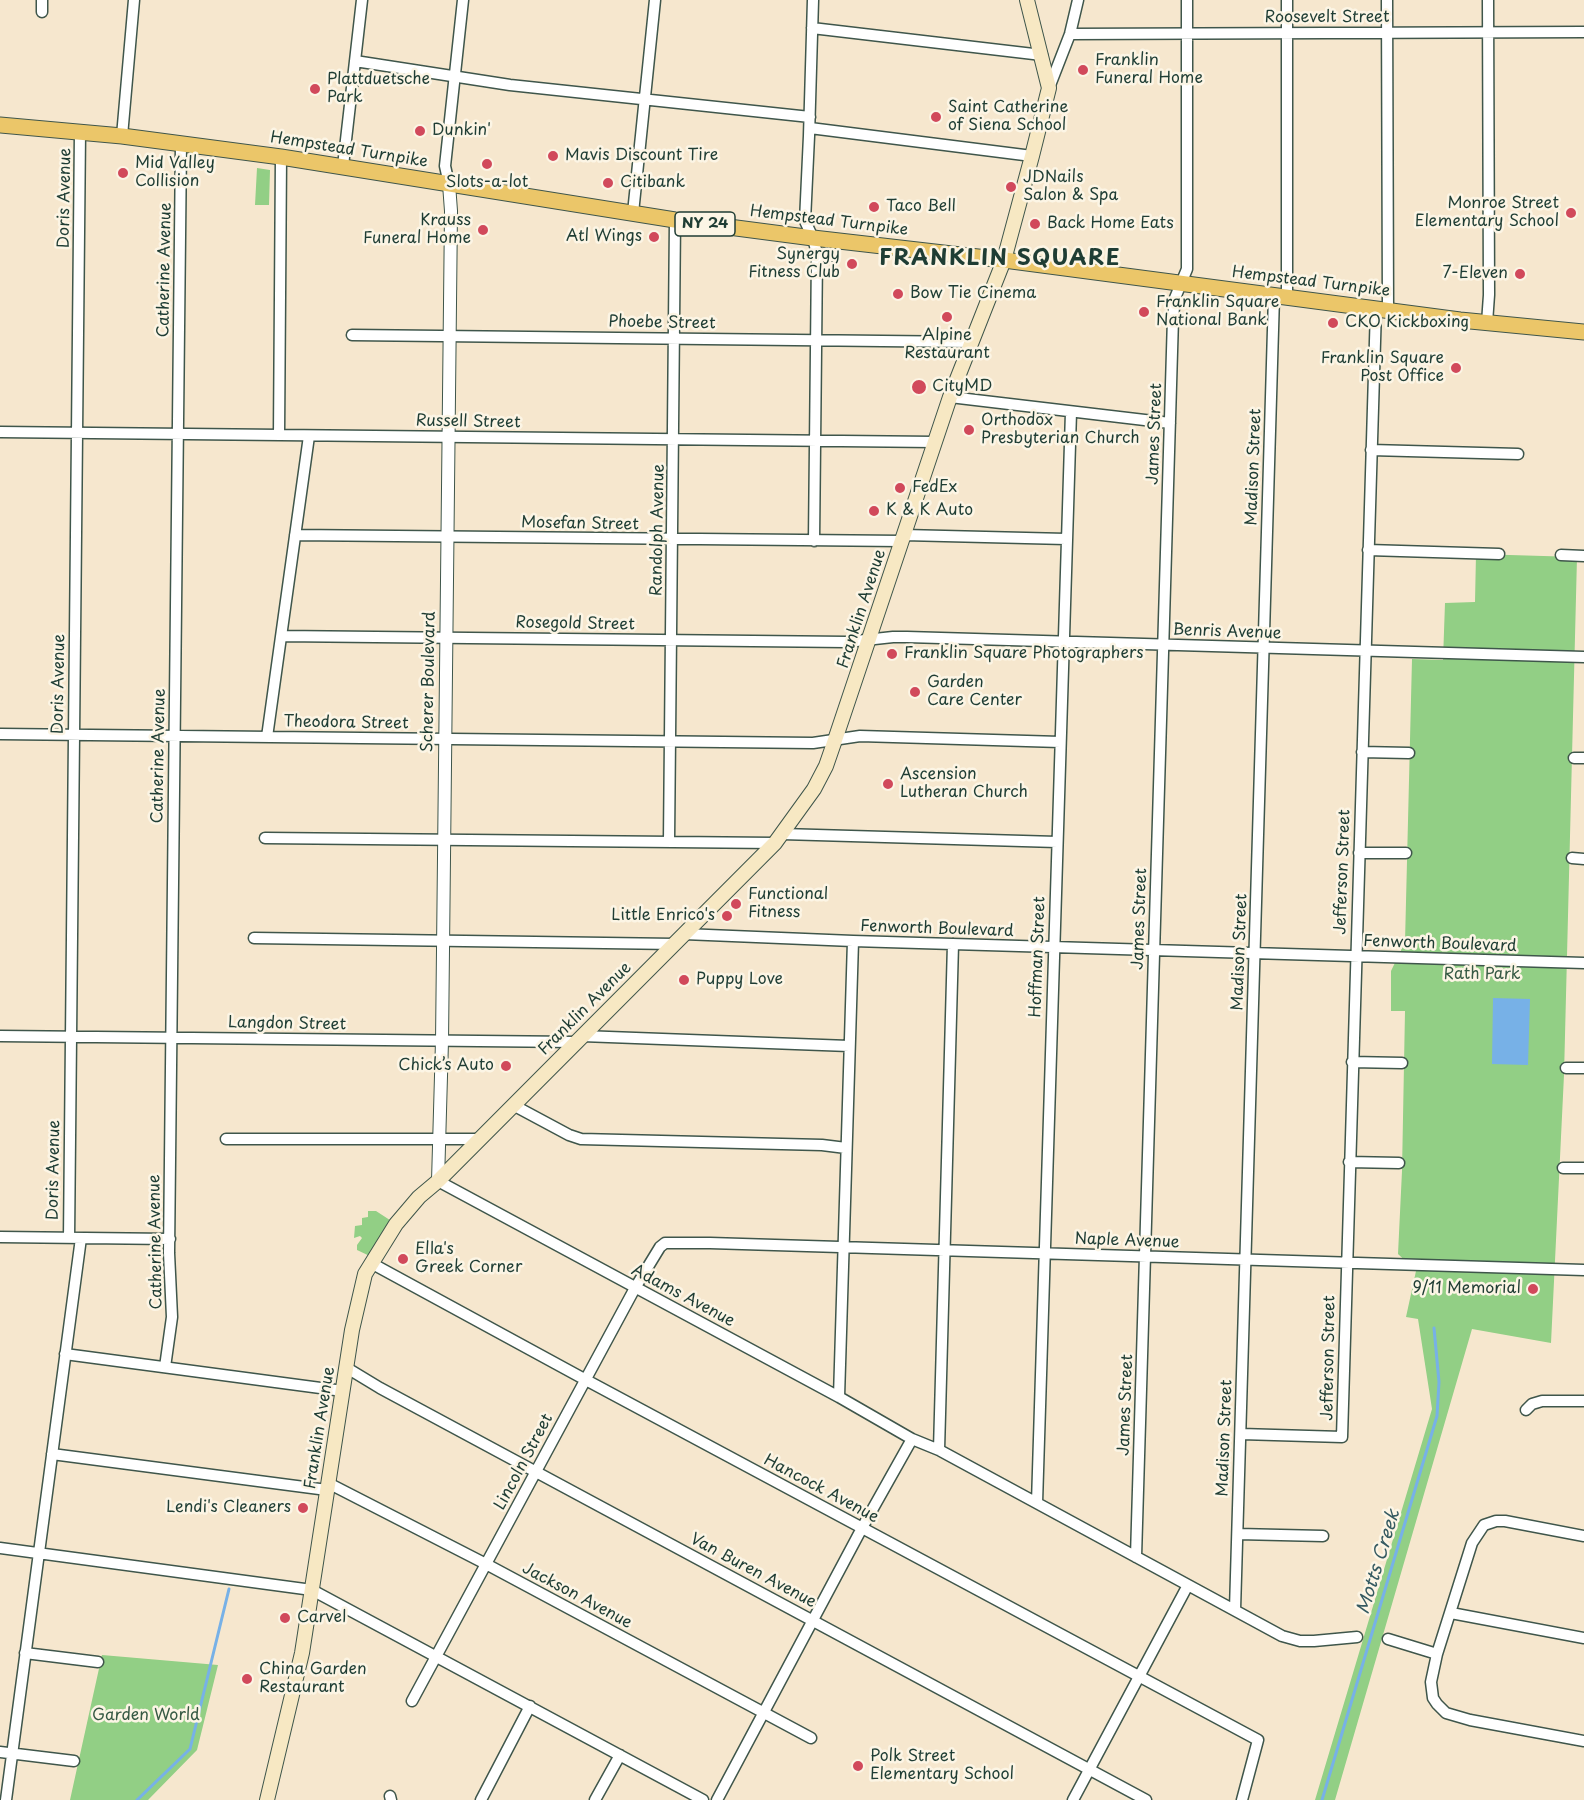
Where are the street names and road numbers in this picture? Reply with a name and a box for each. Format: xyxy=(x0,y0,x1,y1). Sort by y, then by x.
street label: Roosevelt Street xyxy=(1264,8,1390,28)
street label: Hempstead Turnpike xyxy=(269,128,429,172)
street label: Doris Avenue xyxy=(55,148,75,248)
street label: Catherine Avenue xyxy=(154,202,176,338)
street label: Hempstead Turnpike xyxy=(749,202,909,240)
road number: NY 24 xyxy=(675,212,735,236)
street label: Hempstead Turnpike xyxy=(1231,263,1391,301)
street label: Phoebe Street xyxy=(608,312,716,334)
street label: James Street xyxy=(1144,383,1166,485)
street label: Madison Street xyxy=(1242,408,1266,526)
street label: Russell Street xyxy=(415,411,521,433)
street label: Randolph Avenue xyxy=(647,464,669,596)
street label: Mosefan Street xyxy=(521,513,639,535)
street label: Franklin Avenue xyxy=(834,547,890,671)
street label: Scherer Boulevard xyxy=(418,611,440,753)
street label: Rosegold Street xyxy=(515,613,635,635)
street label: Benris Avenue xyxy=(1172,621,1282,643)
street label: Doris Avenue xyxy=(49,634,69,734)
street label: Catherine Avenue xyxy=(148,688,170,824)
street label: Theodora Street xyxy=(283,712,409,734)
street label: Jefferson Street xyxy=(1331,809,1355,935)
street label: James Street xyxy=(1129,868,1151,970)
street label: Madison Street xyxy=(1228,893,1252,1011)
street label: Hoffman Street xyxy=(1026,896,1050,1018)
street label: Fenworth Boulevard xyxy=(860,917,1014,941)
street label: Fenworth Boulevard xyxy=(1363,932,1517,956)
street label: Franklin Avenue xyxy=(534,958,636,1060)
street label: Langdon Street xyxy=(228,1013,346,1035)
street label: Doris Avenue xyxy=(44,1120,64,1220)
street label: Catherine Avenue xyxy=(145,1174,167,1310)
street label: Naple Avenue xyxy=(1074,1230,1180,1252)
street label: Adams Avenue xyxy=(628,1261,738,1331)
street label: Jefferson Street xyxy=(1318,1295,1340,1421)
street label: James Street xyxy=(1115,1354,1137,1456)
street label: Franklin Avenue xyxy=(301,1365,339,1491)
street label: Madison Street xyxy=(1213,1379,1237,1497)
street label: Lincoln Street xyxy=(491,1411,557,1513)
street label: Hancock Avenue xyxy=(760,1451,882,1527)
street label: Van Buren Avenue xyxy=(687,1530,819,1612)
street label: Jackson Avenue xyxy=(519,1559,635,1633)

